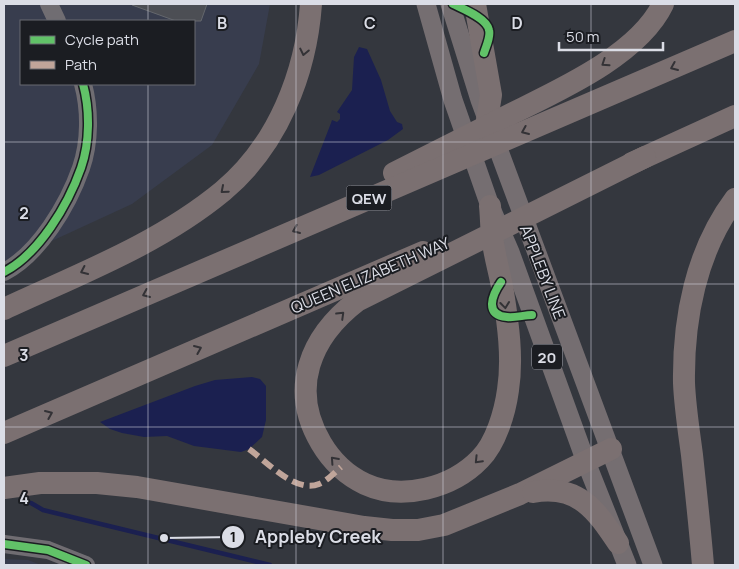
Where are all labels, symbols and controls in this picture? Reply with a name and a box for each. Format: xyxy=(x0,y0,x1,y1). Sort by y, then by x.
text: B xyxy=(217,12,227,34)
text: C xyxy=(364,12,376,34)
text: D xyxy=(511,12,523,34)
legend xyxy=(20,20,195,85)
scale bar xyxy=(559,20,663,52)
text: 50 m xyxy=(566,26,600,47)
text: Cycle path xyxy=(65,29,139,50)
one-way arrow xyxy=(300,47,310,56)
text: Path xyxy=(65,54,97,75)
one-way arrow xyxy=(601,56,610,66)
one-way arrow xyxy=(670,61,679,72)
one-way arrow xyxy=(521,125,530,136)
one-way arrow xyxy=(220,184,229,193)
road number: QEW xyxy=(346,186,392,210)
text: 2 xyxy=(19,202,29,224)
street label: APPLEBY LINE xyxy=(515,222,571,322)
one-way arrow xyxy=(292,225,300,235)
street label: QUEEN ELIZABETH WAY xyxy=(287,231,453,318)
one-way arrow xyxy=(80,265,89,276)
one-way arrow xyxy=(142,288,151,299)
one-way arrow xyxy=(499,301,509,309)
one-way arrow xyxy=(335,312,344,321)
text: 3 xyxy=(19,344,29,366)
road number: 20 xyxy=(532,344,562,370)
one-way arrow xyxy=(193,345,202,356)
one-way arrow xyxy=(44,409,52,419)
one-way arrow xyxy=(475,454,484,463)
one-way arrow xyxy=(331,456,340,465)
text: 4 xyxy=(19,487,29,509)
callout: Appleby Creek xyxy=(221,520,391,553)
text: Appleby Creek xyxy=(255,524,382,548)
text: 1 xyxy=(230,526,236,547)

